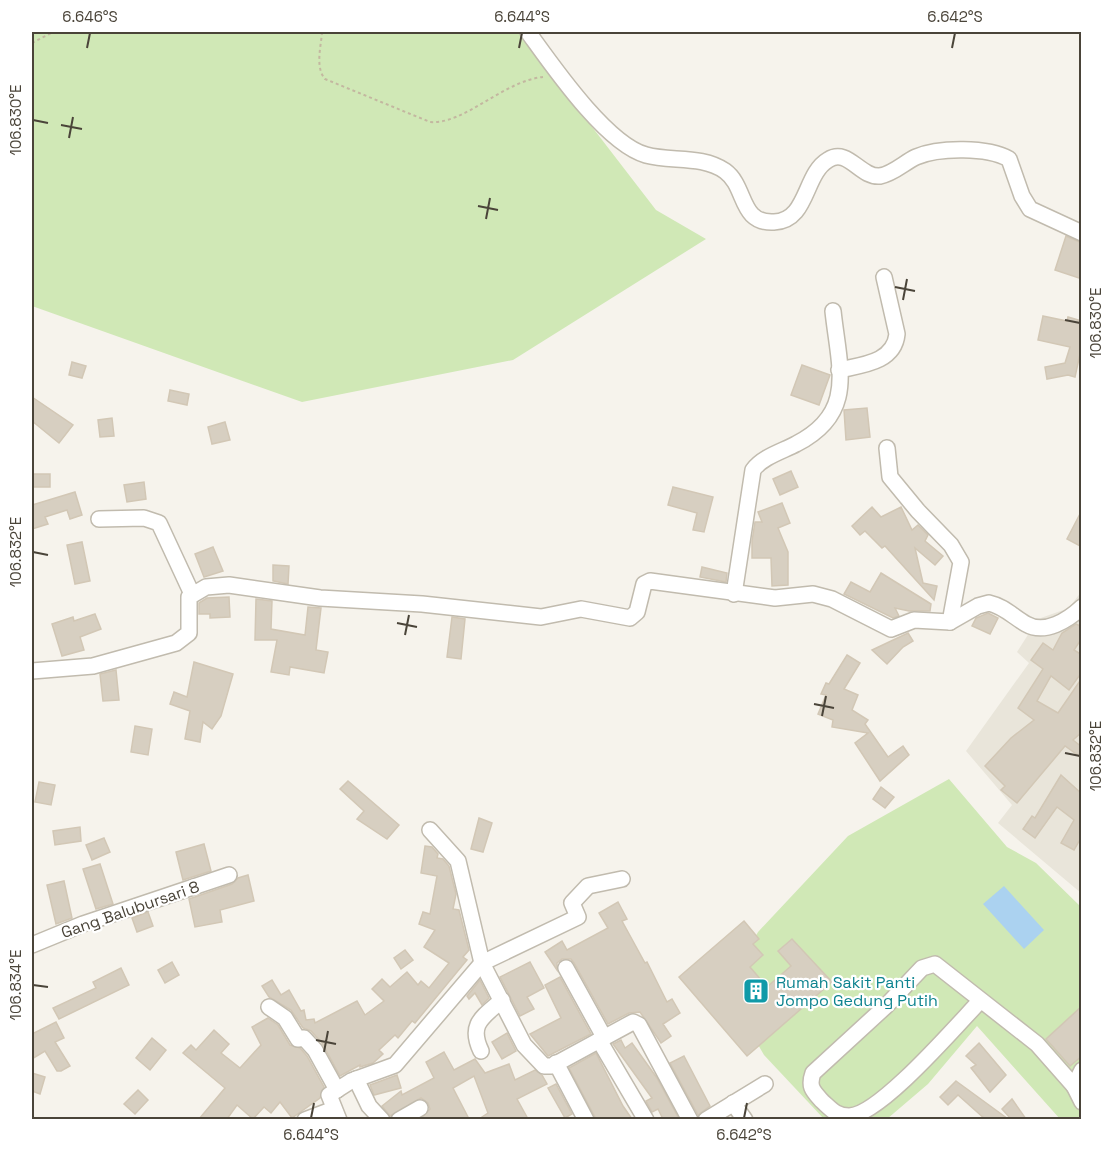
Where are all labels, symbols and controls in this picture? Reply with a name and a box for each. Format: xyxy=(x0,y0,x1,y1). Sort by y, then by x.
text: 6.646°S xyxy=(62,7,118,26)
text: 6.644°S xyxy=(494,7,550,26)
text: 6.642°S xyxy=(927,7,983,26)
text: 106.830°E xyxy=(6,84,25,156)
text: 106.830°E xyxy=(1086,287,1105,359)
text: 106.832°E xyxy=(6,517,25,587)
text: 106.832°E xyxy=(1086,721,1105,791)
street label: Gang Balubursari 8 xyxy=(58,876,202,943)
text: 106.834°E xyxy=(6,950,25,1020)
place label: Rumah Sakit Panti Jompo Gedung Putih xyxy=(776,972,938,1011)
building icon: Rumah Sakit Panti Jompo Gedung Putih xyxy=(741,976,771,1006)
text: 6.644°S xyxy=(283,1125,339,1144)
text: 6.642°S xyxy=(716,1125,772,1144)

